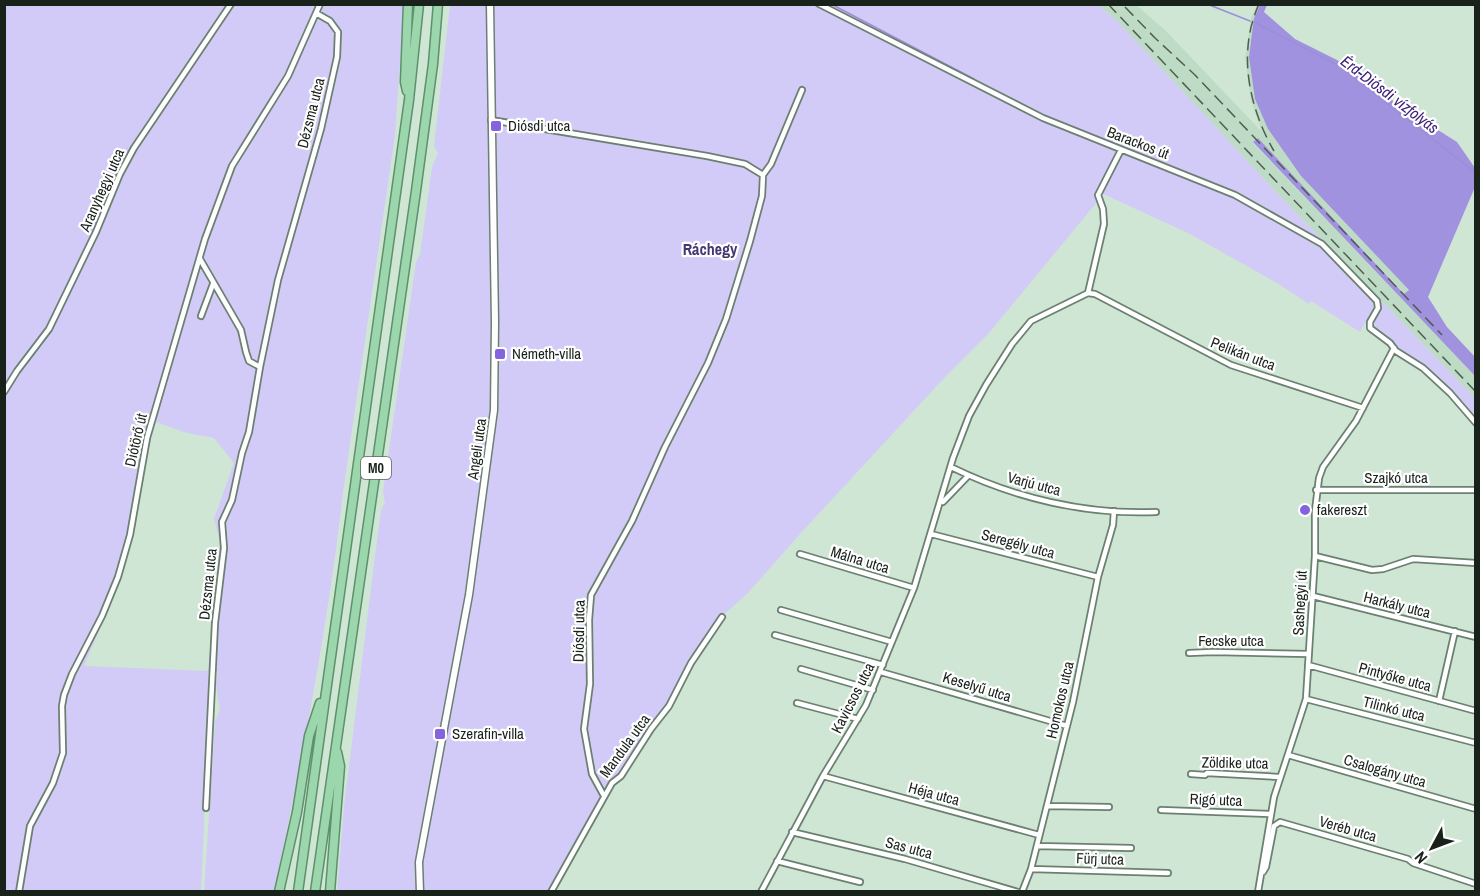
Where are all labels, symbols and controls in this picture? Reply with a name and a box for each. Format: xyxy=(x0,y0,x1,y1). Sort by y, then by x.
water label: Érd-Diósdi vízfolyás xyxy=(1336,50,1444,138)
street label: Dézsma utca xyxy=(292,75,329,150)
place label: Diósdi utca xyxy=(508,115,570,136)
marker: Diósdi utca xyxy=(489,119,503,133)
street label: Barackos út xyxy=(1104,121,1173,164)
street label: Aranyhegyi utca xyxy=(73,145,129,236)
district label: Ráchegy xyxy=(683,238,738,260)
street label: Pelikán utca xyxy=(1208,332,1279,376)
place label: Németh-villa xyxy=(512,343,581,364)
marker: Németh-villa xyxy=(493,347,507,361)
street label: Diótörő út xyxy=(119,411,152,469)
street label: Angeli utca xyxy=(462,417,491,482)
road number: M0 xyxy=(361,457,391,479)
street label: Varjú utca xyxy=(1005,466,1063,501)
street label: Szajkó utca xyxy=(1364,467,1428,488)
place label: fakereszt xyxy=(1317,499,1367,520)
marker: fakereszt xyxy=(1298,503,1312,517)
street label: Seregély utca xyxy=(979,524,1057,563)
street label: Málna utca xyxy=(828,541,892,578)
street label: Dézsma utca xyxy=(193,547,222,621)
street label: Sashegyi út xyxy=(1287,569,1312,636)
street label: Harkály utca xyxy=(1361,586,1433,623)
street label: Diósdi utca xyxy=(567,600,590,662)
street label: Fecske utca xyxy=(1198,630,1264,651)
street label: Pintyőke utca xyxy=(1356,657,1434,696)
street label: Kavicsos utca xyxy=(826,659,879,737)
street label: Homokos utca xyxy=(1040,659,1079,741)
street label: Keselyű utca xyxy=(940,666,1014,707)
street label: Tilinkó utca xyxy=(1361,691,1428,726)
street label: Mandula utca xyxy=(594,710,655,782)
place label: Szerafin-villa xyxy=(452,723,524,744)
marker: Szerafin-villa xyxy=(433,727,447,741)
street label: Csalogány utca xyxy=(1341,749,1429,792)
street label: Zöldike utca xyxy=(1201,751,1269,774)
street label: Héja utca xyxy=(906,777,962,810)
street label: Rigó utca xyxy=(1189,788,1243,811)
street label: Veréb utca xyxy=(1317,810,1379,847)
north arrow xyxy=(1402,818,1462,878)
street label: Sas utca xyxy=(883,831,935,864)
street label: Fürj utca xyxy=(1076,847,1124,870)
text: N xyxy=(1409,847,1432,869)

